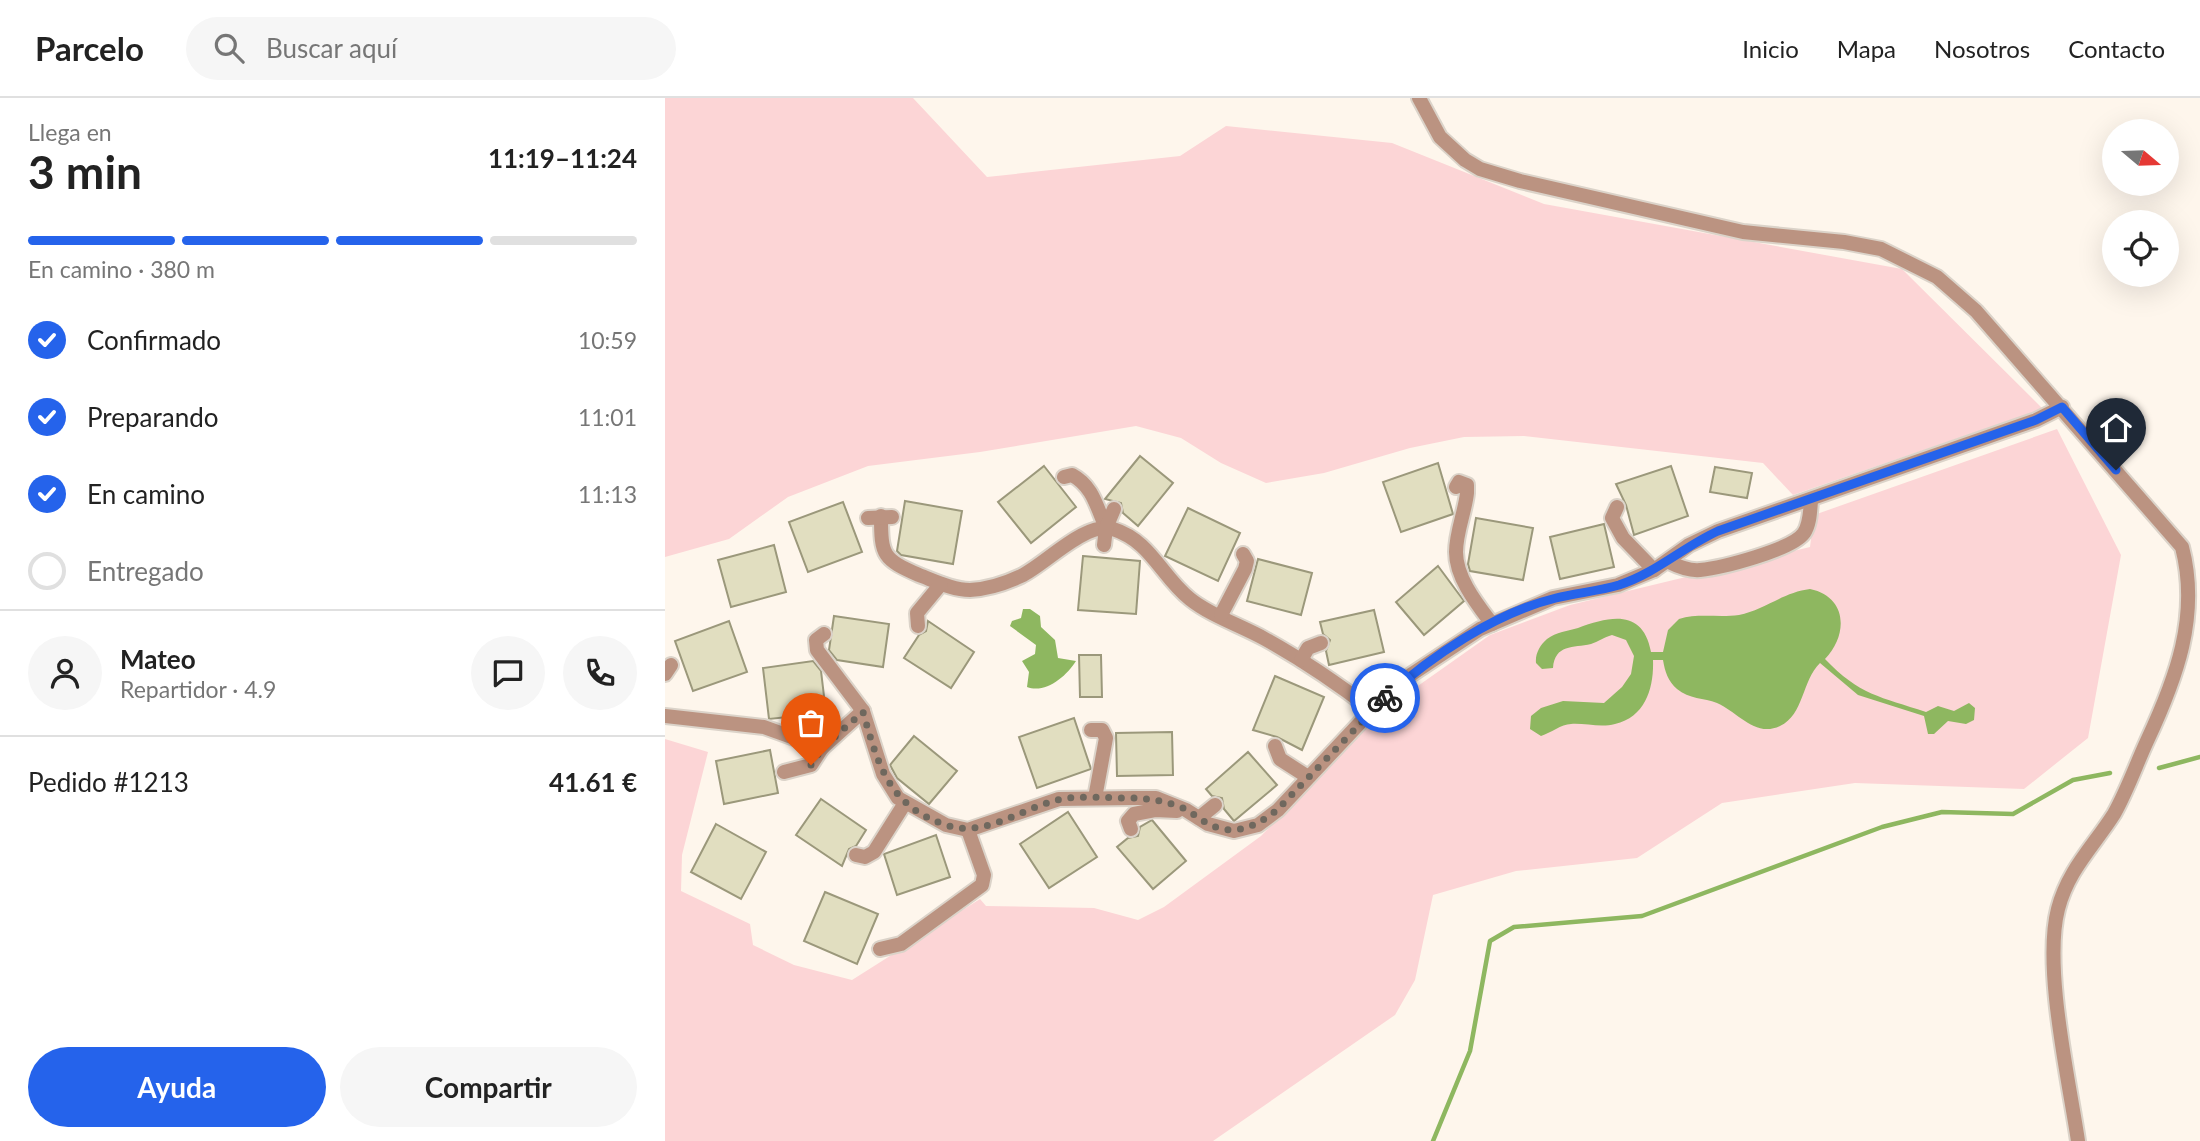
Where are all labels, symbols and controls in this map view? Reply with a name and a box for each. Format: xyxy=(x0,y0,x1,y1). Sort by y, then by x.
search box xyxy=(186,17,676,80)
text: Parcelo xyxy=(35,28,144,68)
icon: search xyxy=(210,29,248,67)
text: Buscar aquí xyxy=(266,32,397,64)
text: Inicio xyxy=(1742,34,1799,63)
text: Mapa xyxy=(1837,34,1896,63)
text: Nosotros xyxy=(1934,34,2030,63)
text: Contacto xyxy=(2068,34,2165,63)
text: Llega en xyxy=(28,118,112,146)
north arrow xyxy=(2102,119,2179,196)
map controls xyxy=(2102,119,2179,287)
text: 11:19–11:24 xyxy=(488,142,637,174)
text: 3 min xyxy=(28,144,142,199)
button: locate xyxy=(2102,210,2179,287)
text: En camino · 380 m xyxy=(28,255,215,283)
icon: check xyxy=(28,321,66,359)
text: Confirmado xyxy=(87,324,221,356)
text: 10:59 xyxy=(578,326,637,354)
icon: check xyxy=(28,398,66,436)
pin xyxy=(2086,398,2146,470)
text: Preparando xyxy=(87,401,219,433)
text: 11:01 xyxy=(578,403,637,431)
icon: home xyxy=(2097,409,2135,447)
icon: check xyxy=(28,475,66,513)
text: En camino xyxy=(87,478,205,510)
text: 11:13 xyxy=(578,480,637,508)
text: Entregado xyxy=(87,555,204,587)
button: person xyxy=(28,636,102,710)
button: chat xyxy=(471,636,545,710)
button: phone xyxy=(563,636,637,710)
text: Mateo xyxy=(120,643,196,675)
courier xyxy=(1350,663,1420,733)
text: Repartidor · 4.9 xyxy=(120,675,276,703)
icon: bike xyxy=(1366,679,1404,717)
pin xyxy=(781,693,841,765)
icon: bag xyxy=(792,704,830,742)
text: Pedido #1213 xyxy=(28,766,189,798)
text: 41.61 € xyxy=(549,766,637,798)
button: Ayuda xyxy=(28,1047,326,1127)
button: Compartir xyxy=(340,1047,637,1127)

